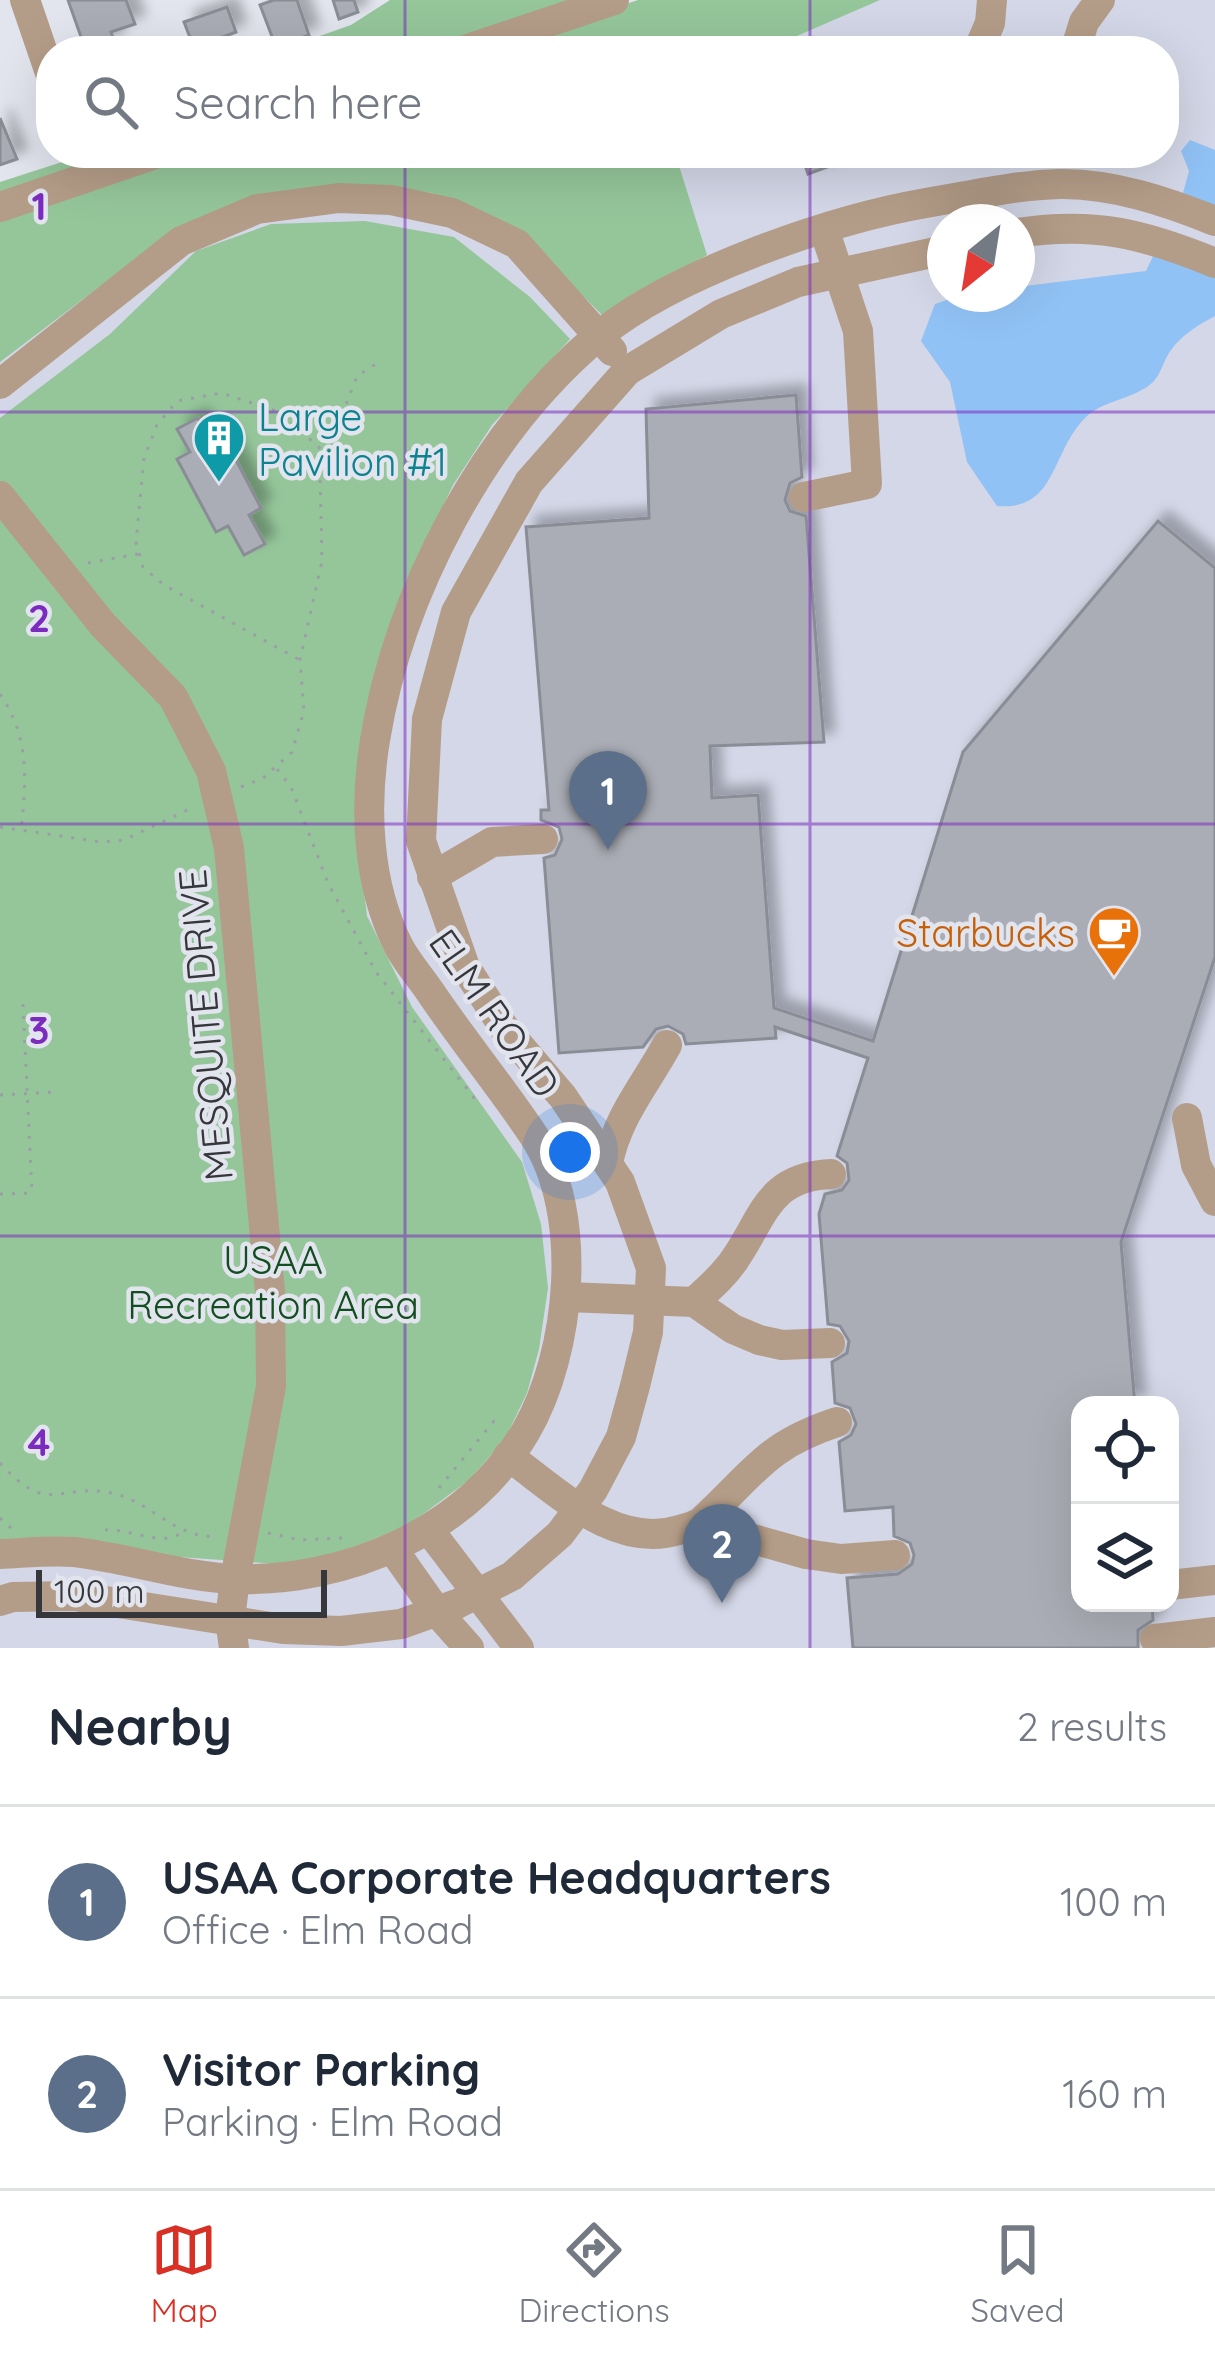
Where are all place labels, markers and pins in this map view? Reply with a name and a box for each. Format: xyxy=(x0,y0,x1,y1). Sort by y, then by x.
place label: Large Pavilion #1 xyxy=(258,392,447,486)
building icon: Large Pavilion #1 xyxy=(191,410,247,484)
pin: 1 xyxy=(569,751,647,850)
cafe icon: Starbucks xyxy=(1086,904,1142,978)
place label: Starbucks xyxy=(896,908,1075,957)
pin: 2 xyxy=(683,1504,761,1603)

